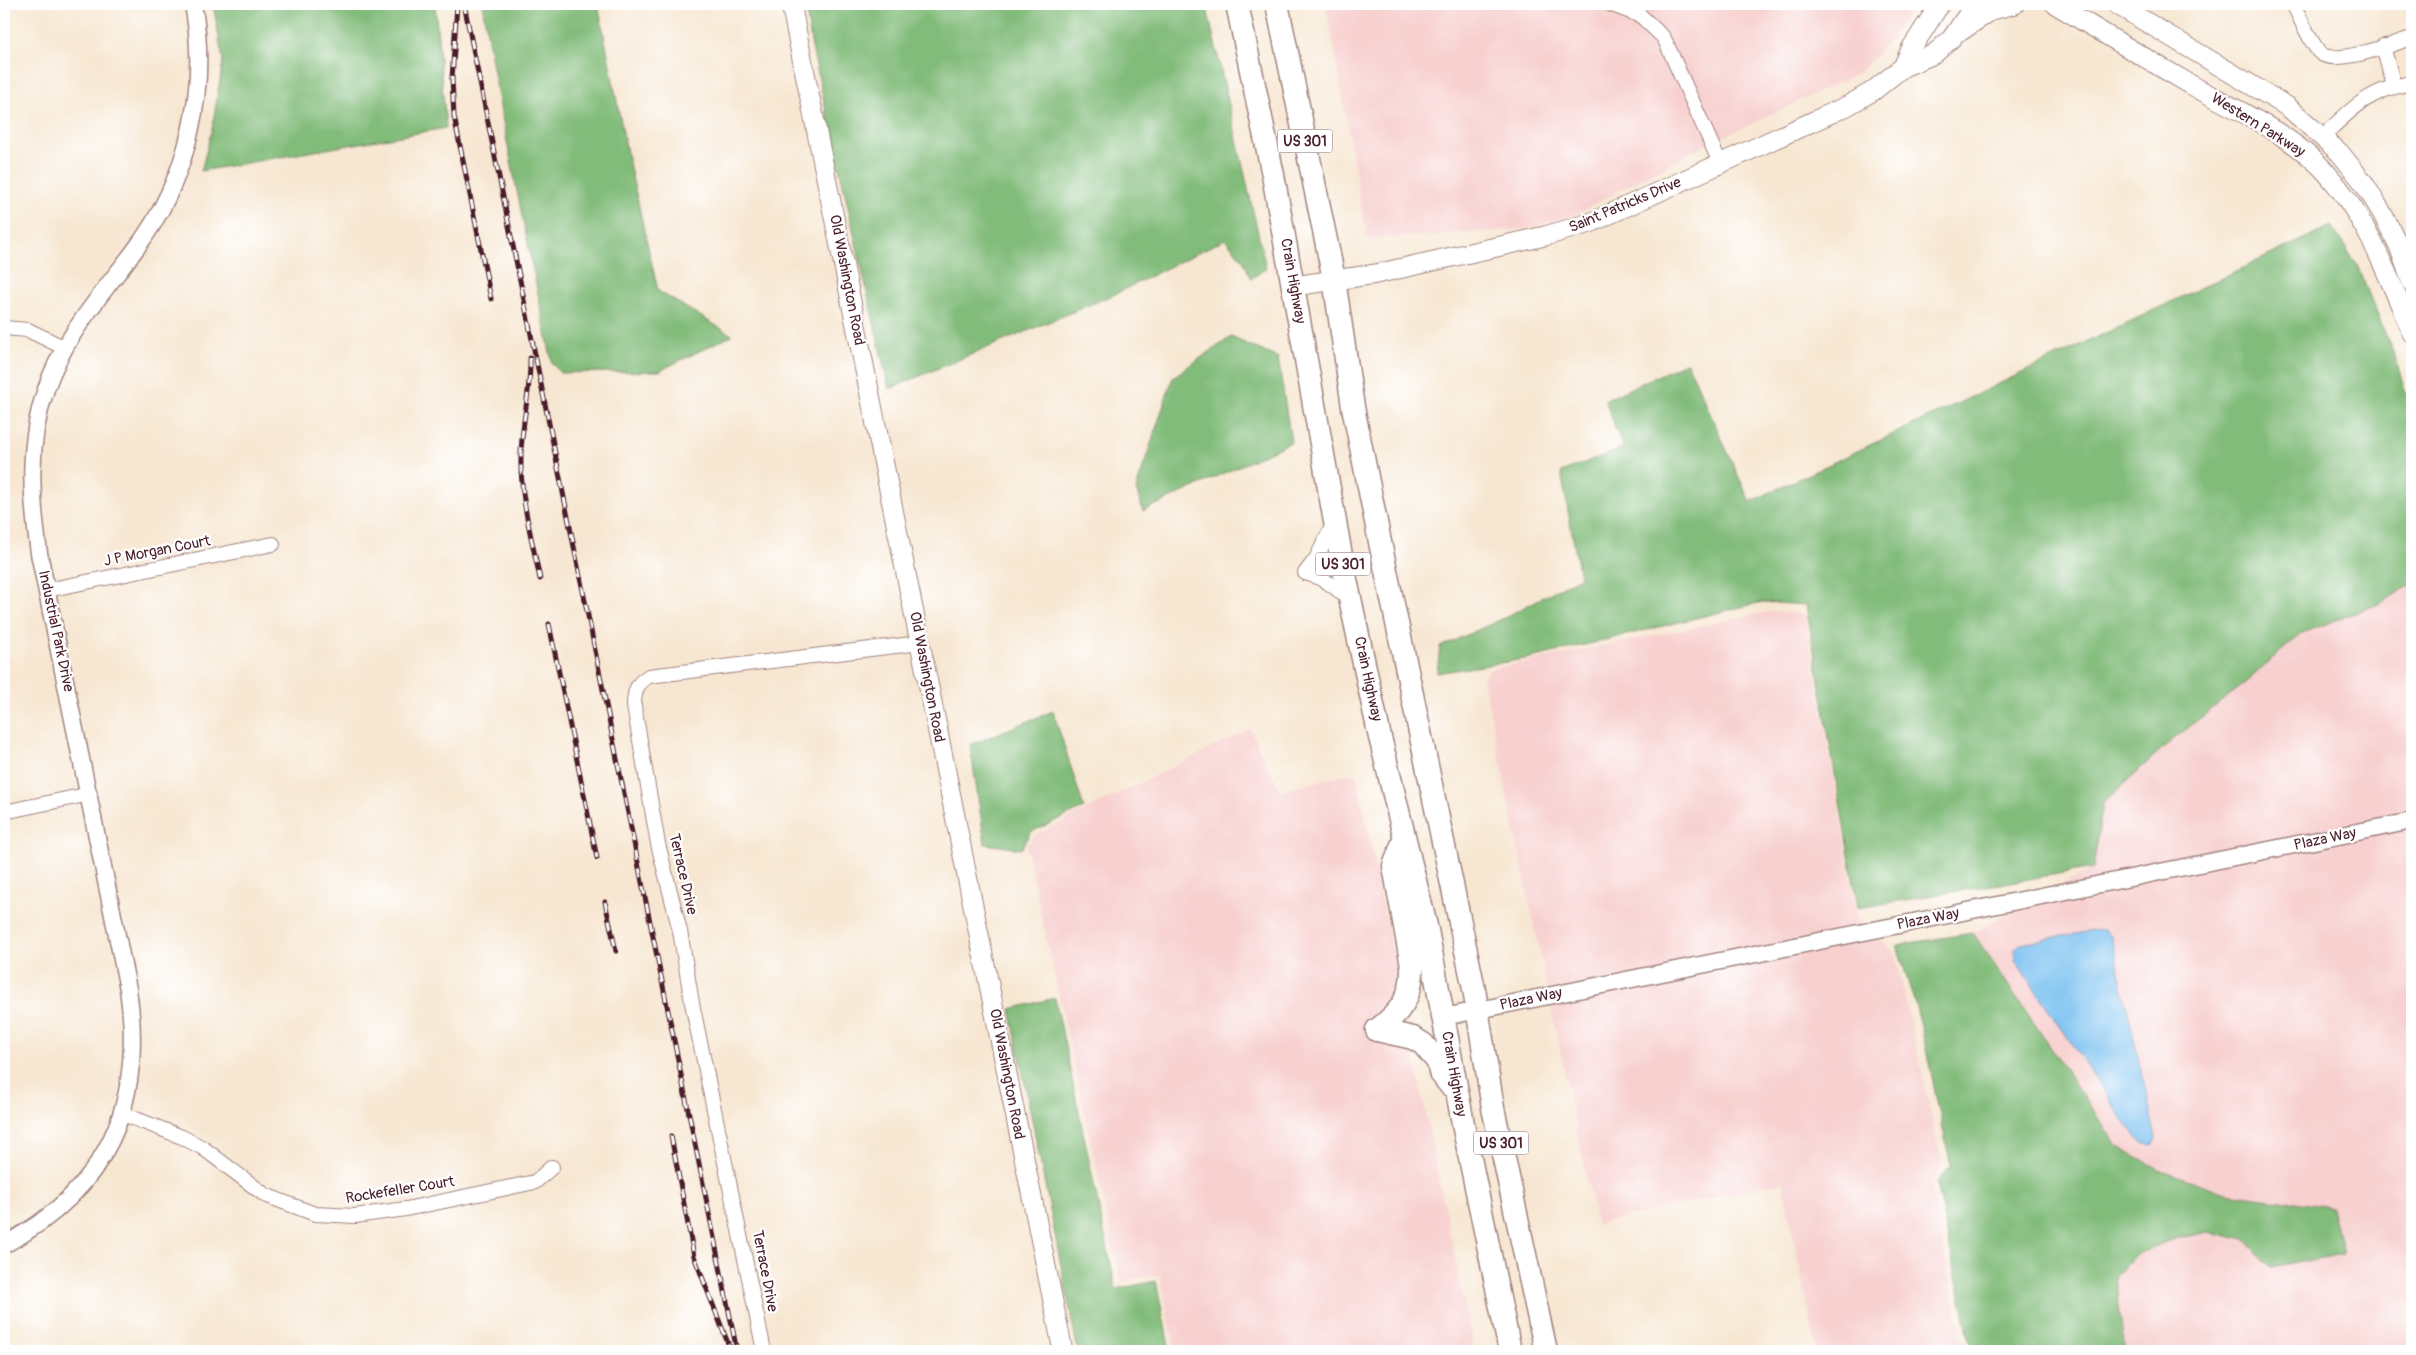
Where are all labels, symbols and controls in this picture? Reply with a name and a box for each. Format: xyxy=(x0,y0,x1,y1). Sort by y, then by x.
street label: Western Parkway xyxy=(2207,89,2309,162)
road number: US 301 xyxy=(1278,130,1332,152)
street label: Saint Patricks Drive xyxy=(1566,173,1684,237)
street label: Old Washington Road xyxy=(825,213,869,347)
street label: Crain Highway xyxy=(1276,237,1310,326)
street label: J P Morgan Court xyxy=(102,531,213,571)
road number: US 301 xyxy=(1316,552,1370,576)
street label: Industrial Park Drive xyxy=(34,569,78,694)
street label: Old Washington Road xyxy=(905,610,949,744)
street label: Crain Highway xyxy=(1350,635,1386,724)
street label: Plaza Way xyxy=(2292,823,2358,855)
street label: Terrace Drive xyxy=(664,832,702,917)
street label: Plaza Way xyxy=(1895,904,1961,934)
street label: Plaza Way xyxy=(1498,983,1564,1015)
street label: Old Washington Road xyxy=(985,1007,1029,1141)
street label: Crain Highway xyxy=(1437,1030,1471,1119)
road number: US 301 xyxy=(1474,1132,1528,1154)
street label: Rockefeller Court xyxy=(344,1172,457,1208)
street label: Terrace Drive xyxy=(748,1229,782,1314)

